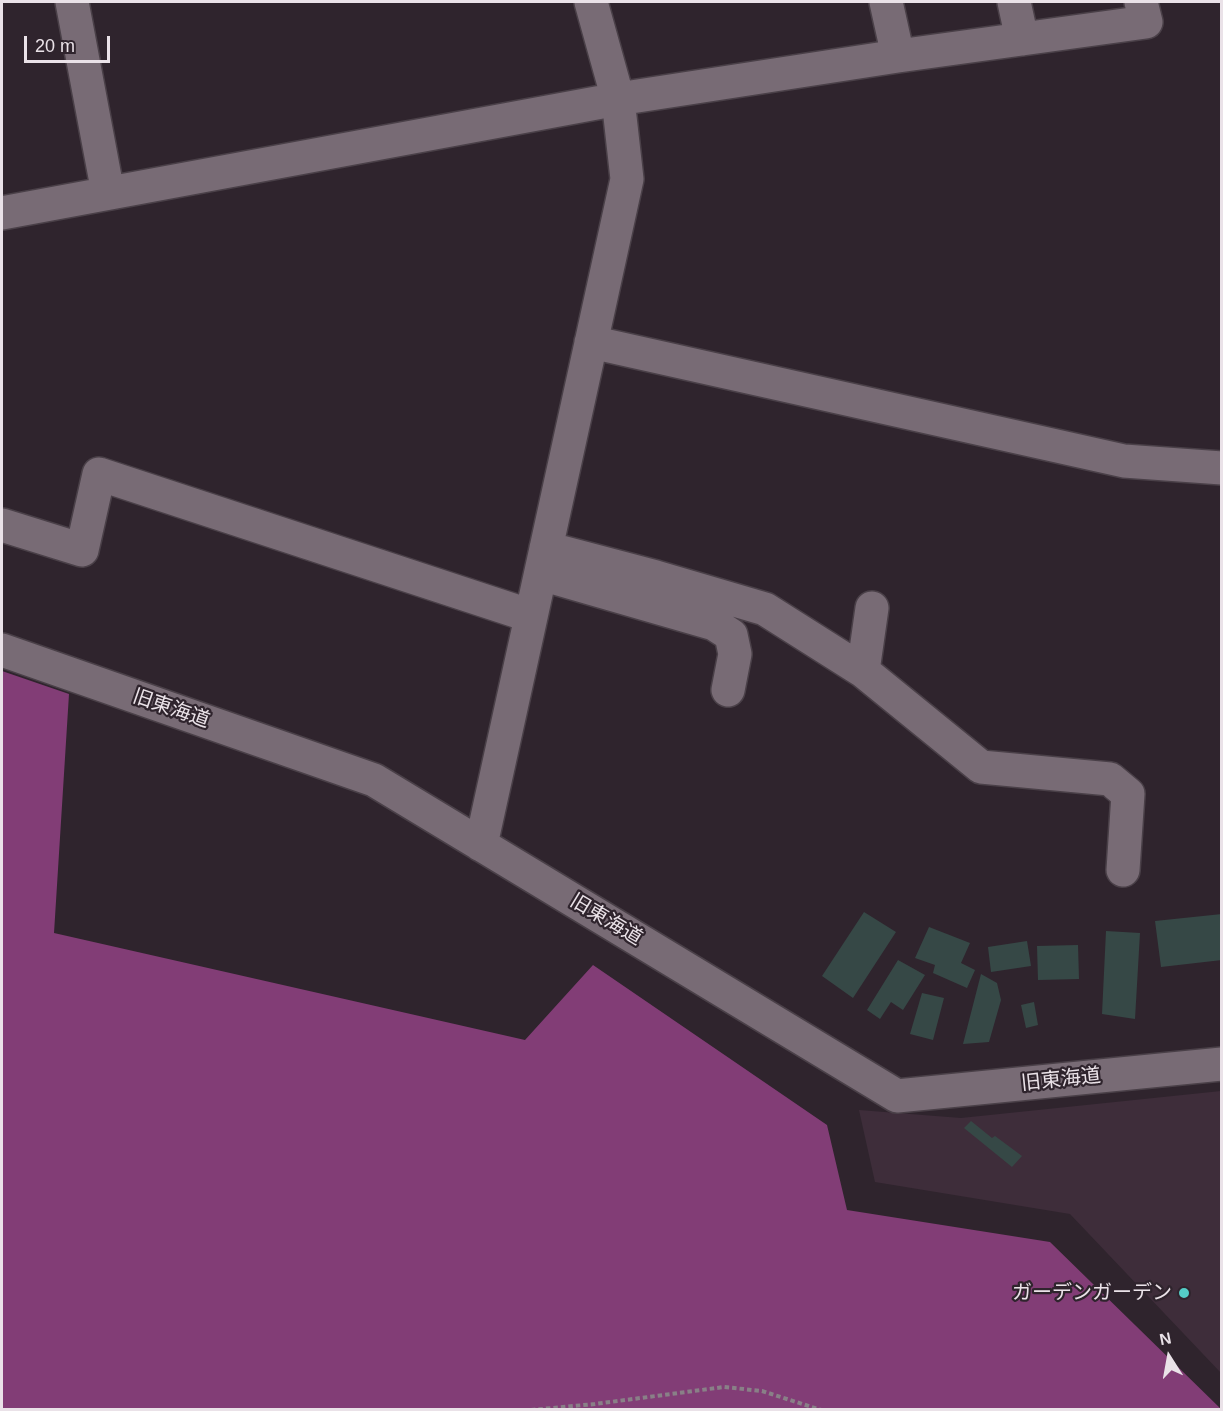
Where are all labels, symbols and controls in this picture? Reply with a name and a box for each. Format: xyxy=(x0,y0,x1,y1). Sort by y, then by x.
scale bar xyxy=(27,24,112,62)
text: 20 m xyxy=(35,36,75,56)
street label: 旧東海道 xyxy=(129,685,213,733)
street label: 旧東海道 xyxy=(566,889,646,951)
street label: 旧東海道 xyxy=(1020,1064,1102,1096)
place label: ガーデンガーデン xyxy=(1012,1281,1172,1305)
marker: ガーデンガーデン xyxy=(1177,1286,1191,1300)
north arrow xyxy=(1139,1327,1199,1387)
text: N xyxy=(1158,1329,1173,1348)

